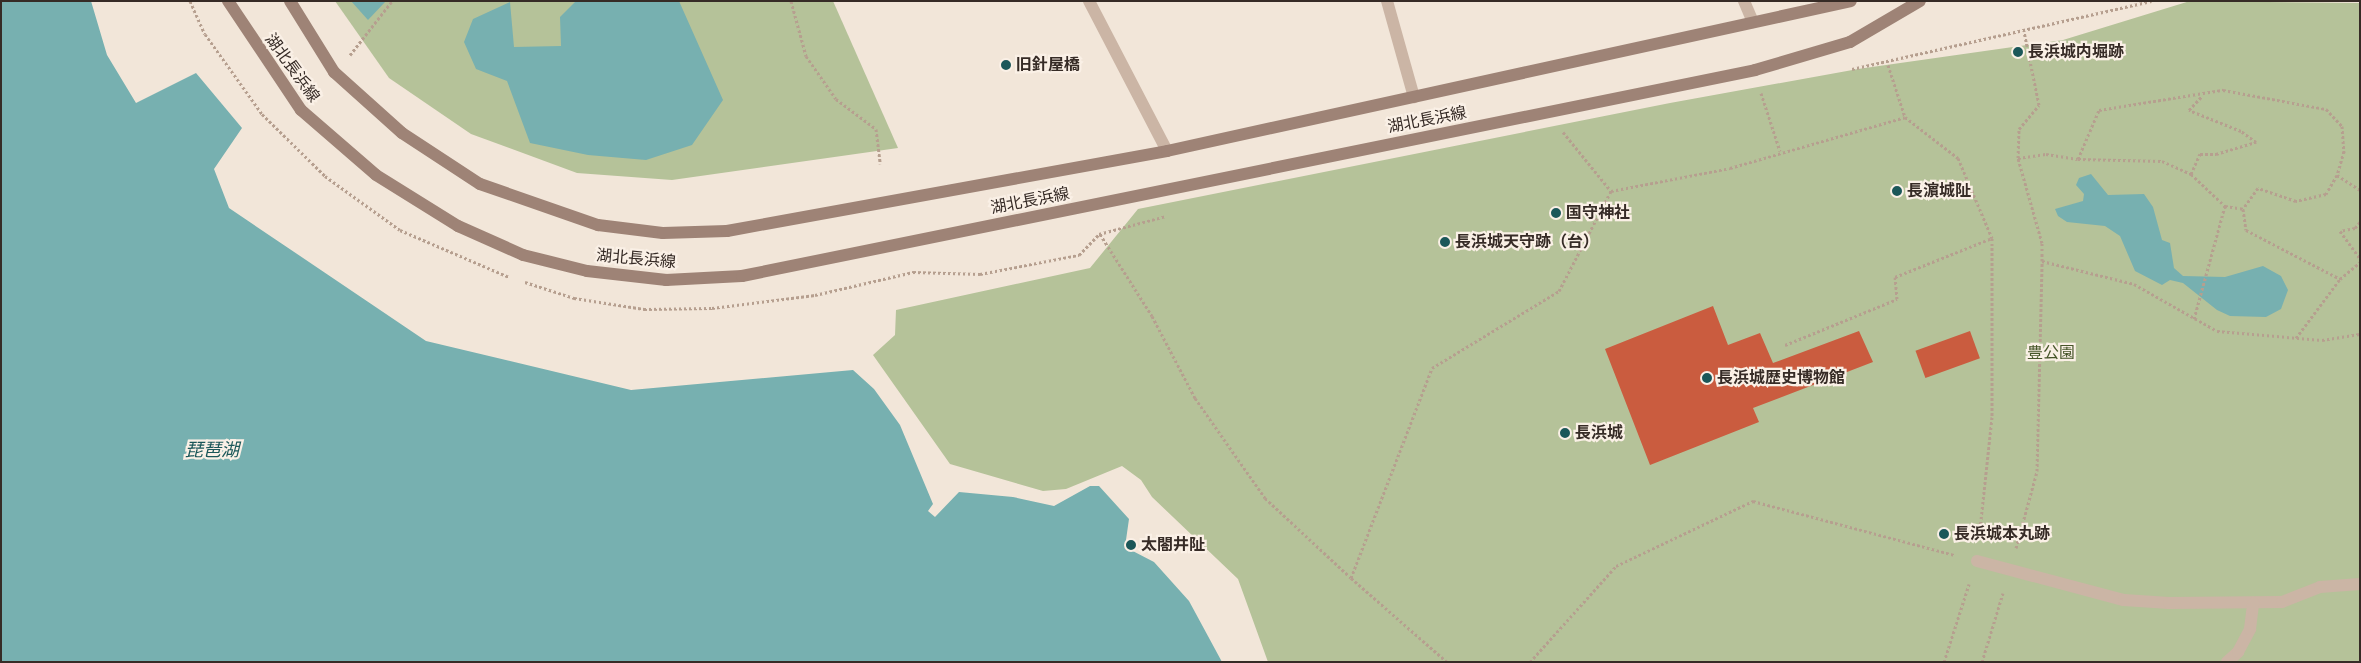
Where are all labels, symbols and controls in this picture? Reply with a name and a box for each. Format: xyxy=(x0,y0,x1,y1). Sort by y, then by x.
street label: 湖北長浜線 xyxy=(261,30,323,106)
place label: 長浜城内堀跡 xyxy=(2028,42,2124,62)
marker: 長浜城内堀跡 xyxy=(2012,46,2024,58)
place label: 旧針屋橋 xyxy=(1016,55,1080,75)
marker: 旧針屋橋 xyxy=(1000,59,1012,71)
street label: 湖北長浜線 xyxy=(1386,103,1468,137)
place label: 長濵城阯 xyxy=(1907,181,1971,201)
street label: 湖北長浜線 xyxy=(989,184,1071,218)
marker: 長濵城阯 xyxy=(1891,185,1903,197)
place label: 国守神社 xyxy=(1566,203,1630,223)
marker: 国守神社 xyxy=(1550,207,1562,219)
place label: 長浜城天守跡（台） xyxy=(1455,232,1599,252)
marker: 長浜城天守跡（台） xyxy=(1439,236,1451,248)
street label: 湖北長浜線 xyxy=(595,246,677,272)
park label: 豊公園 xyxy=(2027,343,2075,363)
place label: 長浜城歴史博物館 xyxy=(1717,368,1845,388)
marker: 長浜城歴史博物館 xyxy=(1701,372,1713,384)
place label: 長浜城 xyxy=(1575,423,1623,443)
marker: 長浜城 xyxy=(1559,427,1571,439)
water label: 琵琶湖 xyxy=(185,439,239,461)
place label: 長浜城本丸跡 xyxy=(1954,524,2050,544)
marker: 長浜城本丸跡 xyxy=(1938,528,1950,540)
place label: 太閤井阯 xyxy=(1141,535,1205,555)
marker: 太閤井阯 xyxy=(1125,539,1137,551)

